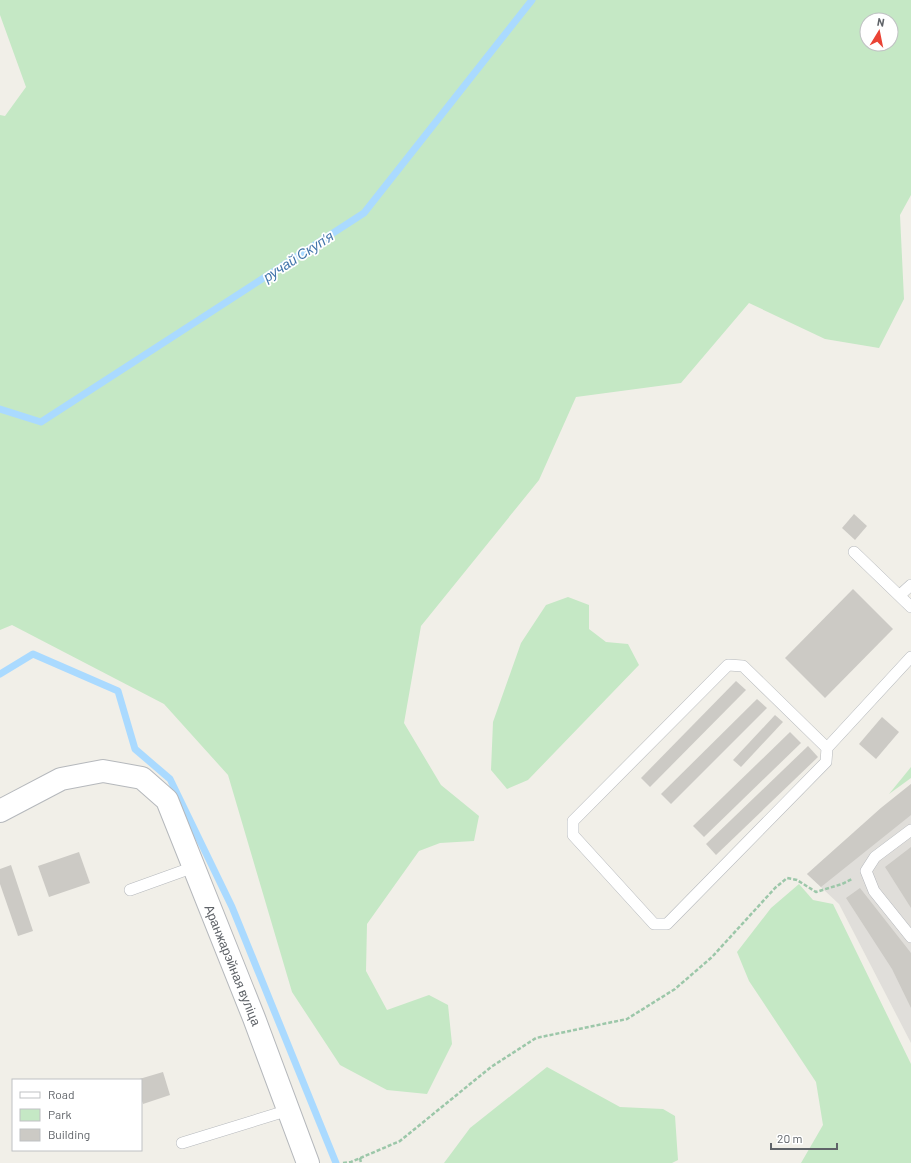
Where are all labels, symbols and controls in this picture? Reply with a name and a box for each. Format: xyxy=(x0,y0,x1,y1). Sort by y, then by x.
north arrow xyxy=(859,12,899,52)
text: N xyxy=(876,15,886,29)
water label: ручай Скупʼя xyxy=(259,227,337,286)
street label: Аранжарэйная вуліца xyxy=(201,902,265,1029)
legend xyxy=(12,1079,142,1151)
text: Road xyxy=(48,1087,75,1101)
text: Park xyxy=(48,1107,72,1121)
scale bar xyxy=(771,1125,837,1151)
text: Building xyxy=(48,1127,90,1141)
text: 20 m xyxy=(777,1131,803,1145)

